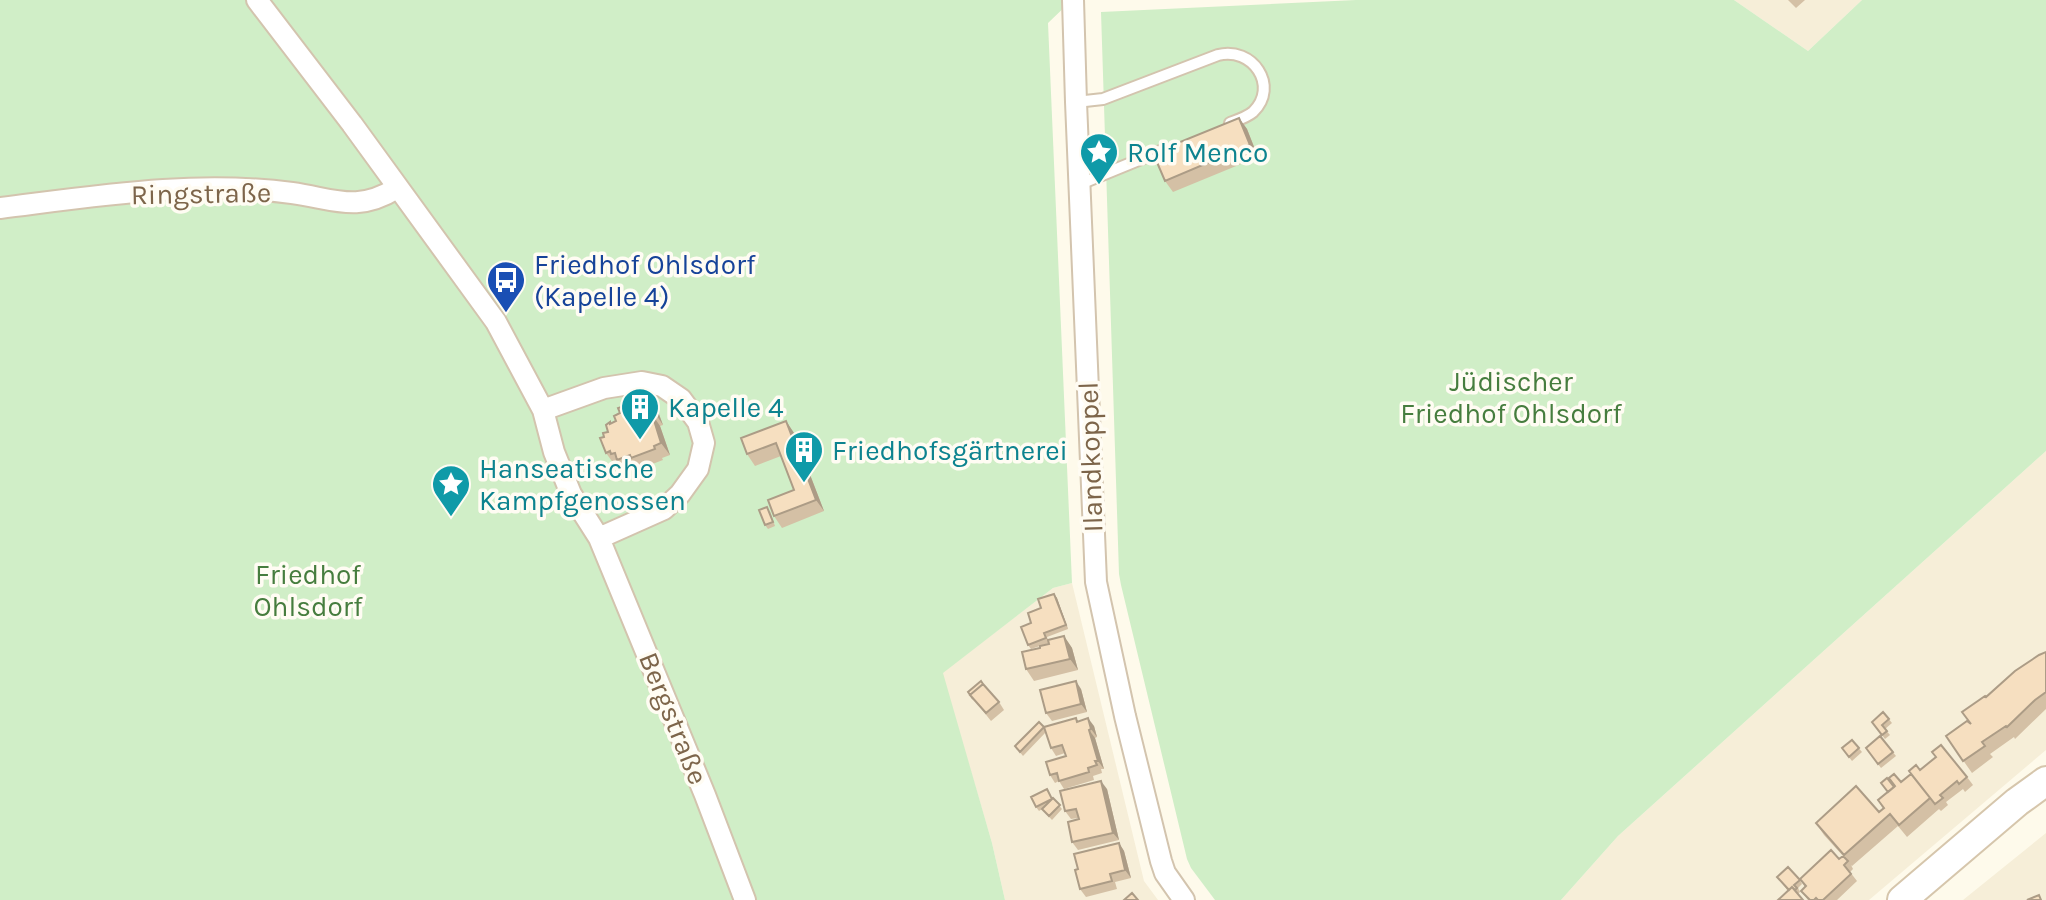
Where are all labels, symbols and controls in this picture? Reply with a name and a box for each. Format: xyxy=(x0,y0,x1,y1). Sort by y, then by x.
place icon: Rolf Menco xyxy=(1078,131,1120,186)
place label: Rolf Menco xyxy=(1127,136,1268,169)
street label: Ringstraße xyxy=(130,176,272,211)
place label: Friedhof Ohlsdorf (Kapelle 4) xyxy=(534,248,756,313)
bus stop icon: Friedhof Ohlsdorf (Kapelle 4) xyxy=(485,259,527,314)
park label: Jüdischer Friedhof Ohlsdorf xyxy=(1400,365,1622,430)
street label: Ilandkoppel xyxy=(1071,381,1110,533)
building icon: Kapelle 4 xyxy=(619,386,661,441)
place label: Kapelle 4 xyxy=(668,391,784,424)
building icon: Friedhofsgärtnerei xyxy=(783,429,825,484)
place label: Friedhofsgärtnerei xyxy=(832,434,1068,467)
place label: Hanseatische Kampfgenossen xyxy=(479,452,686,517)
place icon: Hanseatische Kampfgenossen xyxy=(430,463,472,518)
park label: Friedhof Ohlsdorf xyxy=(253,558,363,623)
street label: Bergstraße xyxy=(632,647,715,789)

